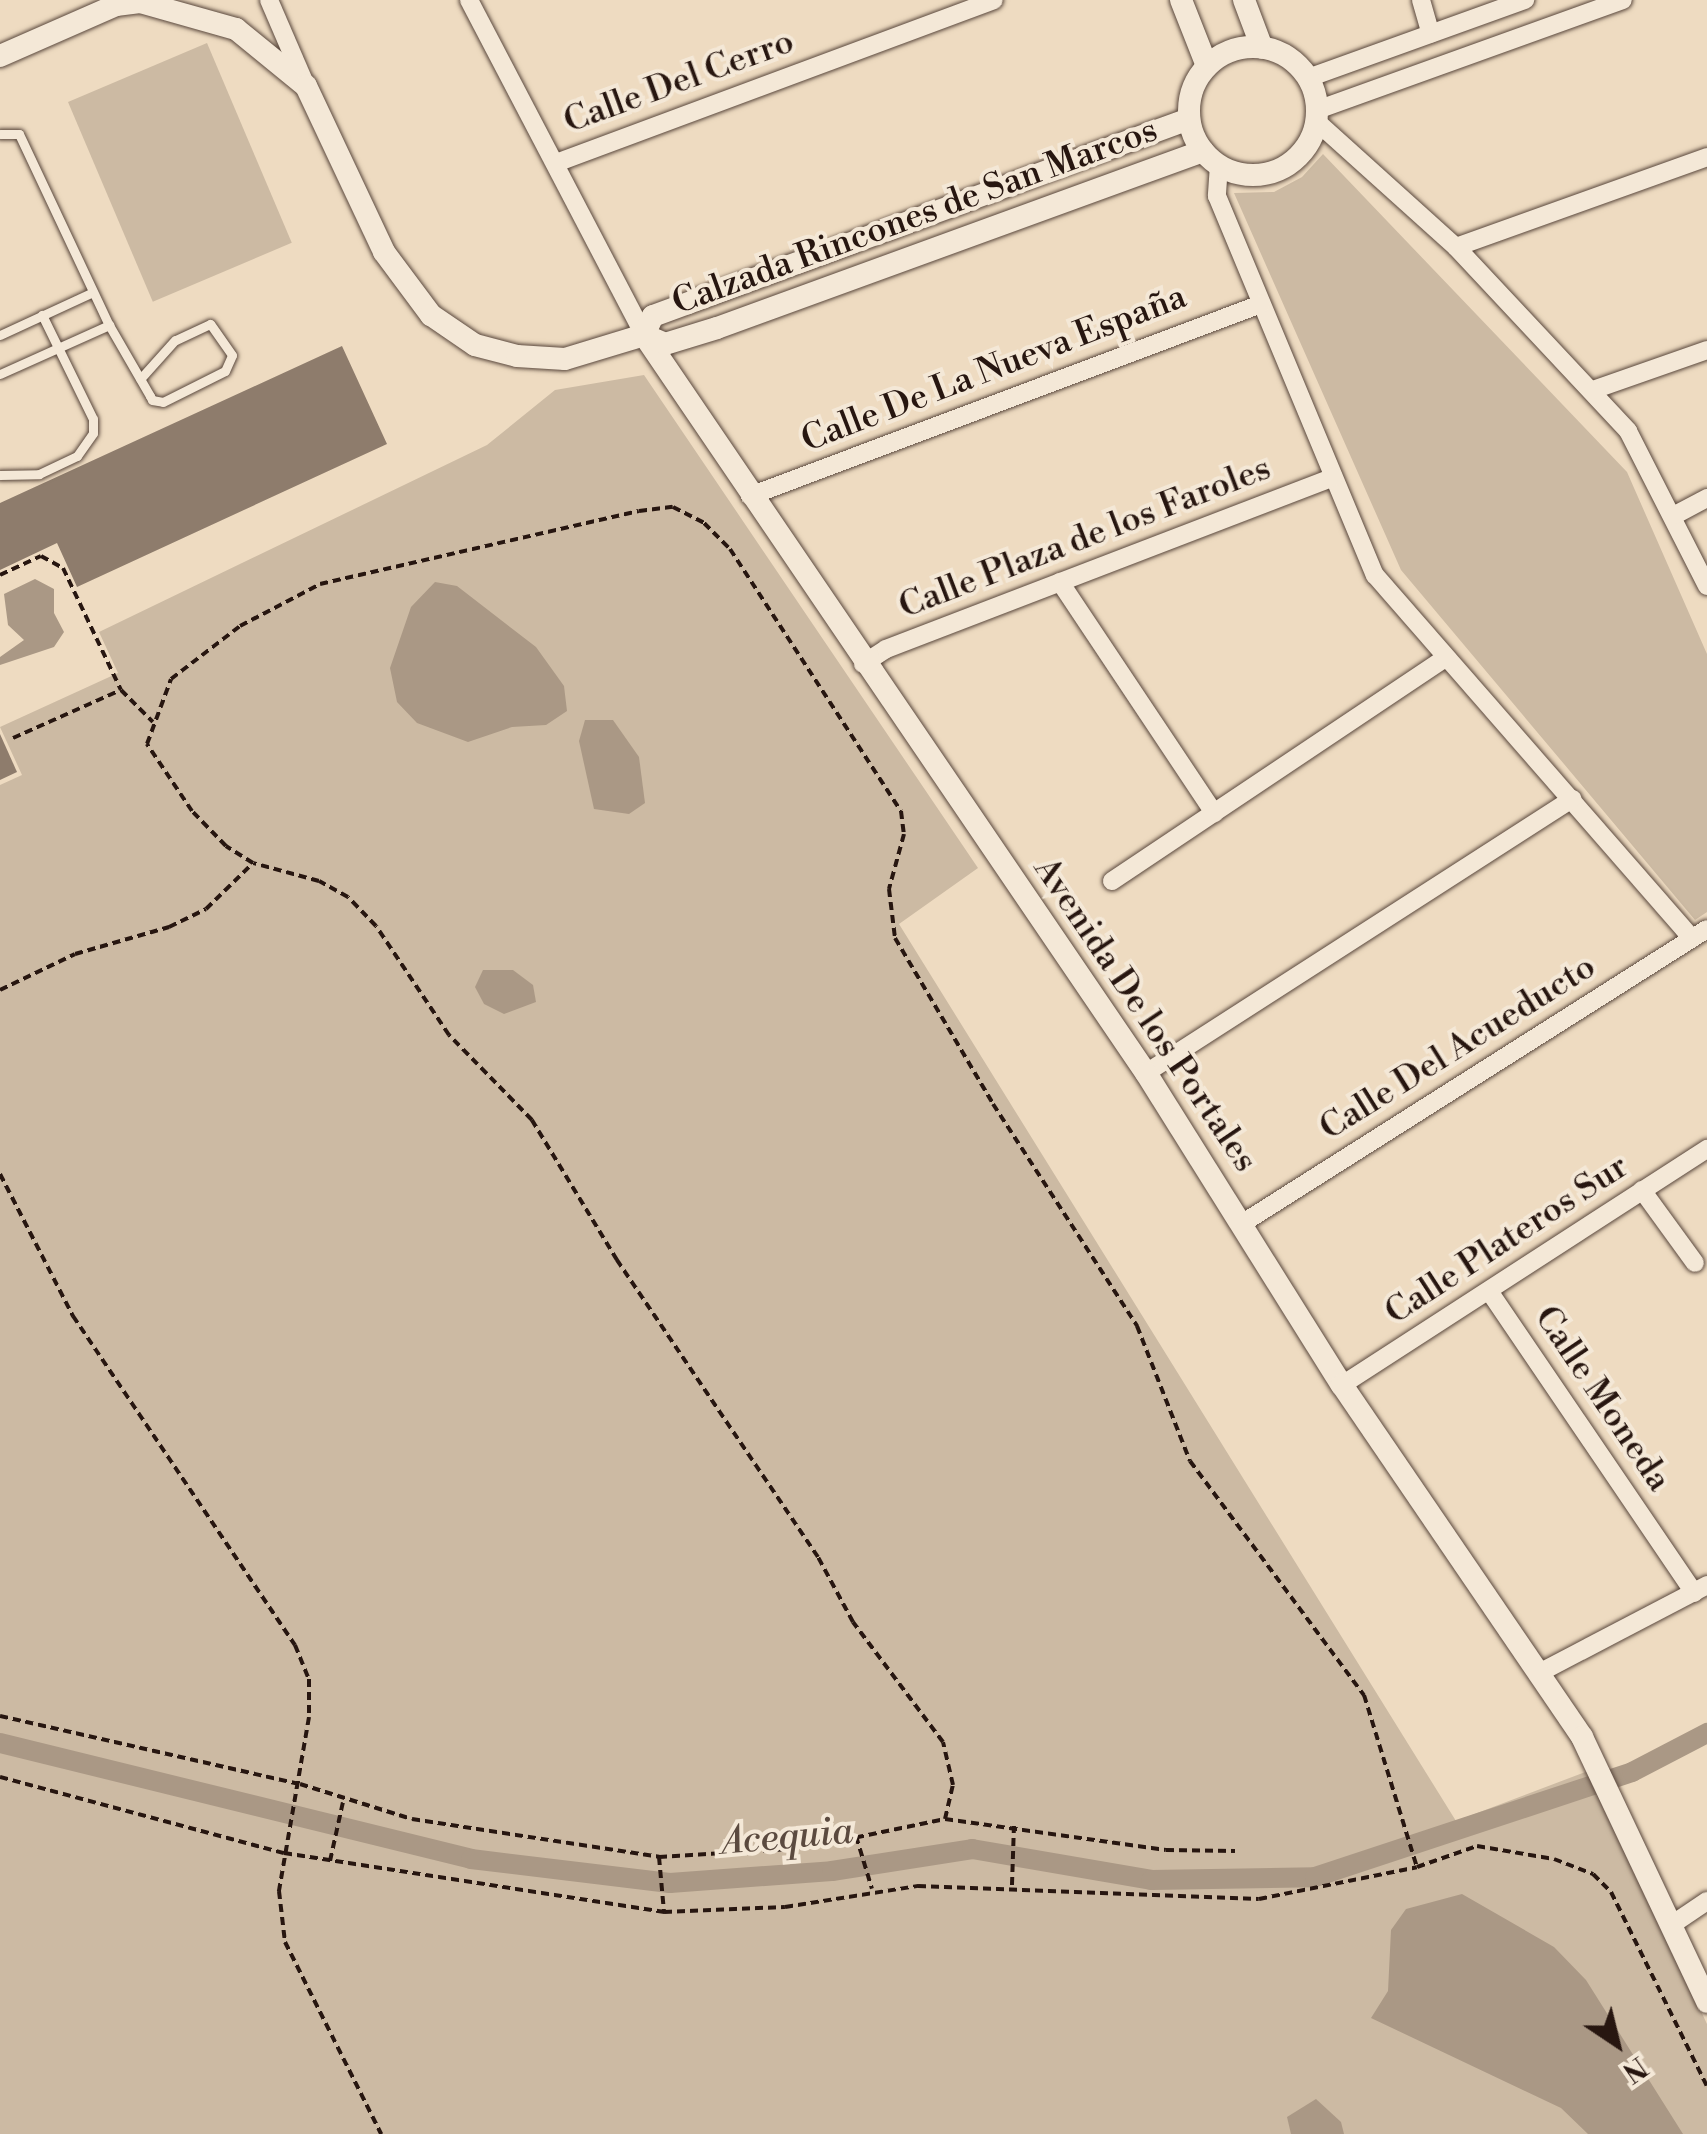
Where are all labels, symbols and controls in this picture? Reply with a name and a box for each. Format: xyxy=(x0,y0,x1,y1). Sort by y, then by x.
street label: Calle Del Cerro xyxy=(558,21,800,143)
street label: Calzada Rincones de San Marcos xyxy=(667,110,1163,324)
street label: Calle De La Nueva España xyxy=(796,276,1192,462)
street label: Calle Plaza de los Faroles xyxy=(893,448,1277,628)
street label: Avenida De los Portales xyxy=(1024,850,1266,1180)
street label: Calle Del Acueducto xyxy=(1312,946,1604,1150)
street label: Calle Plateros Sur xyxy=(1378,1146,1636,1334)
street label: Calle Moneda xyxy=(1525,1299,1679,1499)
water label: Acequia xyxy=(719,1809,855,1865)
north arrow xyxy=(1567,1994,1667,2094)
text: N xyxy=(1615,2048,1654,2090)

